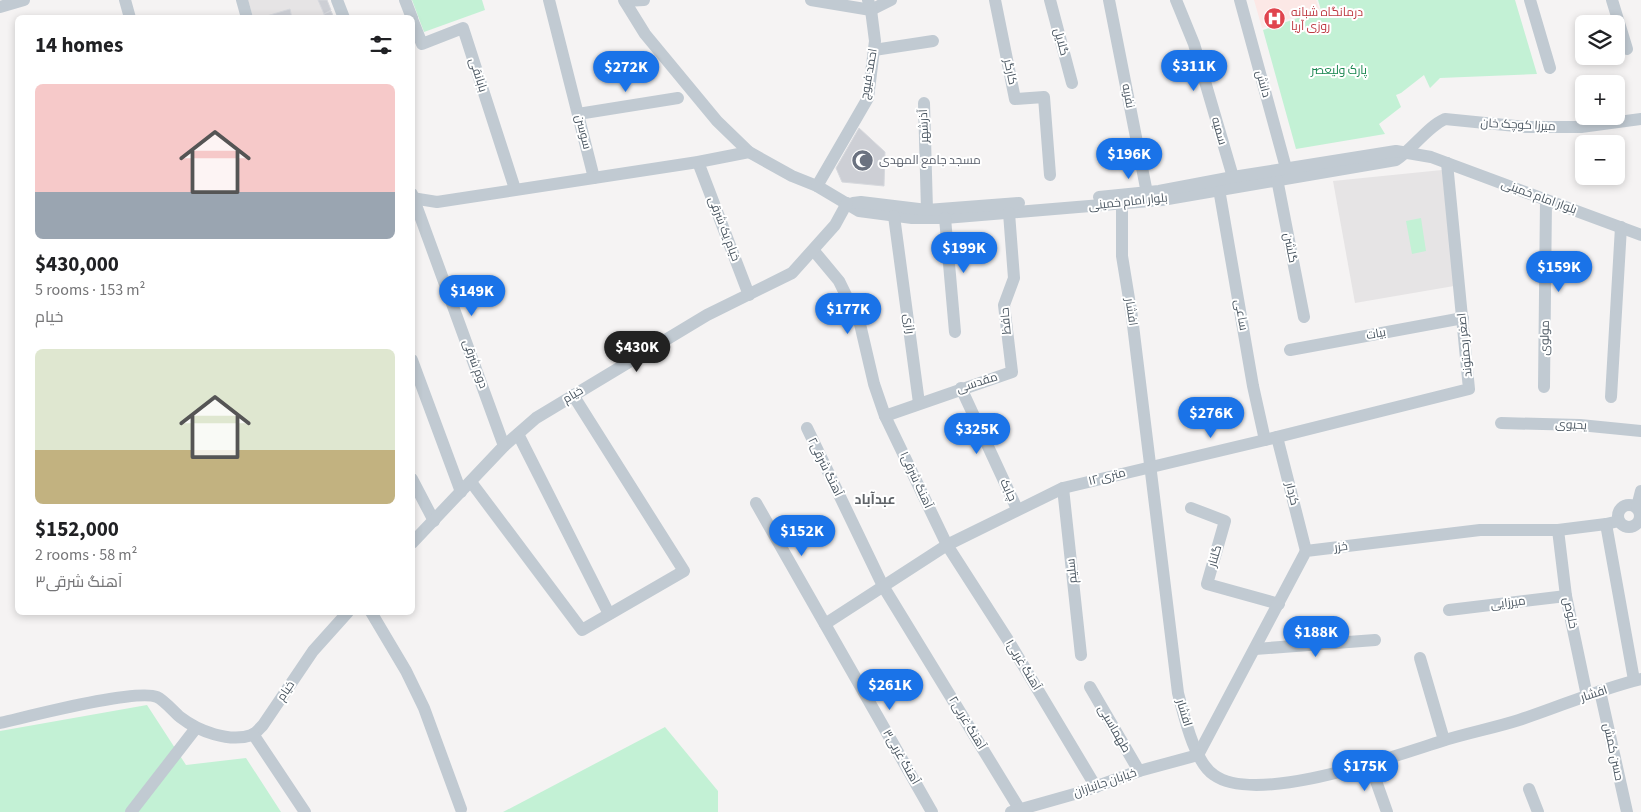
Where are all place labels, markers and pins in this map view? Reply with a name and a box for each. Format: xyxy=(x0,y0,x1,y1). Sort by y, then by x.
place label: درمانگاه شبانه روزی آریا xyxy=(1291,4,1363,35)
hospital icon: درمانگاه شبانه روزی آریا xyxy=(1263,7,1287,31)
pin: $311K xyxy=(1159,49,1229,92)
pin: $272K xyxy=(591,51,661,93)
pin: $196K xyxy=(1094,138,1164,180)
mosque icon: مسجد جامع المهدی xyxy=(851,148,875,172)
place label: مسجد جامع المهدی xyxy=(879,152,981,169)
pin: $199K xyxy=(929,232,999,274)
pin: $159K xyxy=(1524,250,1594,293)
pin: $149K xyxy=(437,274,507,317)
pin: $177K xyxy=(813,292,883,335)
pin: $430K xyxy=(602,330,672,373)
pin: $276K xyxy=(1176,396,1246,439)
pin: $325K xyxy=(942,412,1012,455)
pin: $152K xyxy=(767,514,837,557)
pin: $188K xyxy=(1281,616,1351,658)
pin: $261K xyxy=(855,668,925,711)
pin: $175K xyxy=(1330,750,1400,792)

